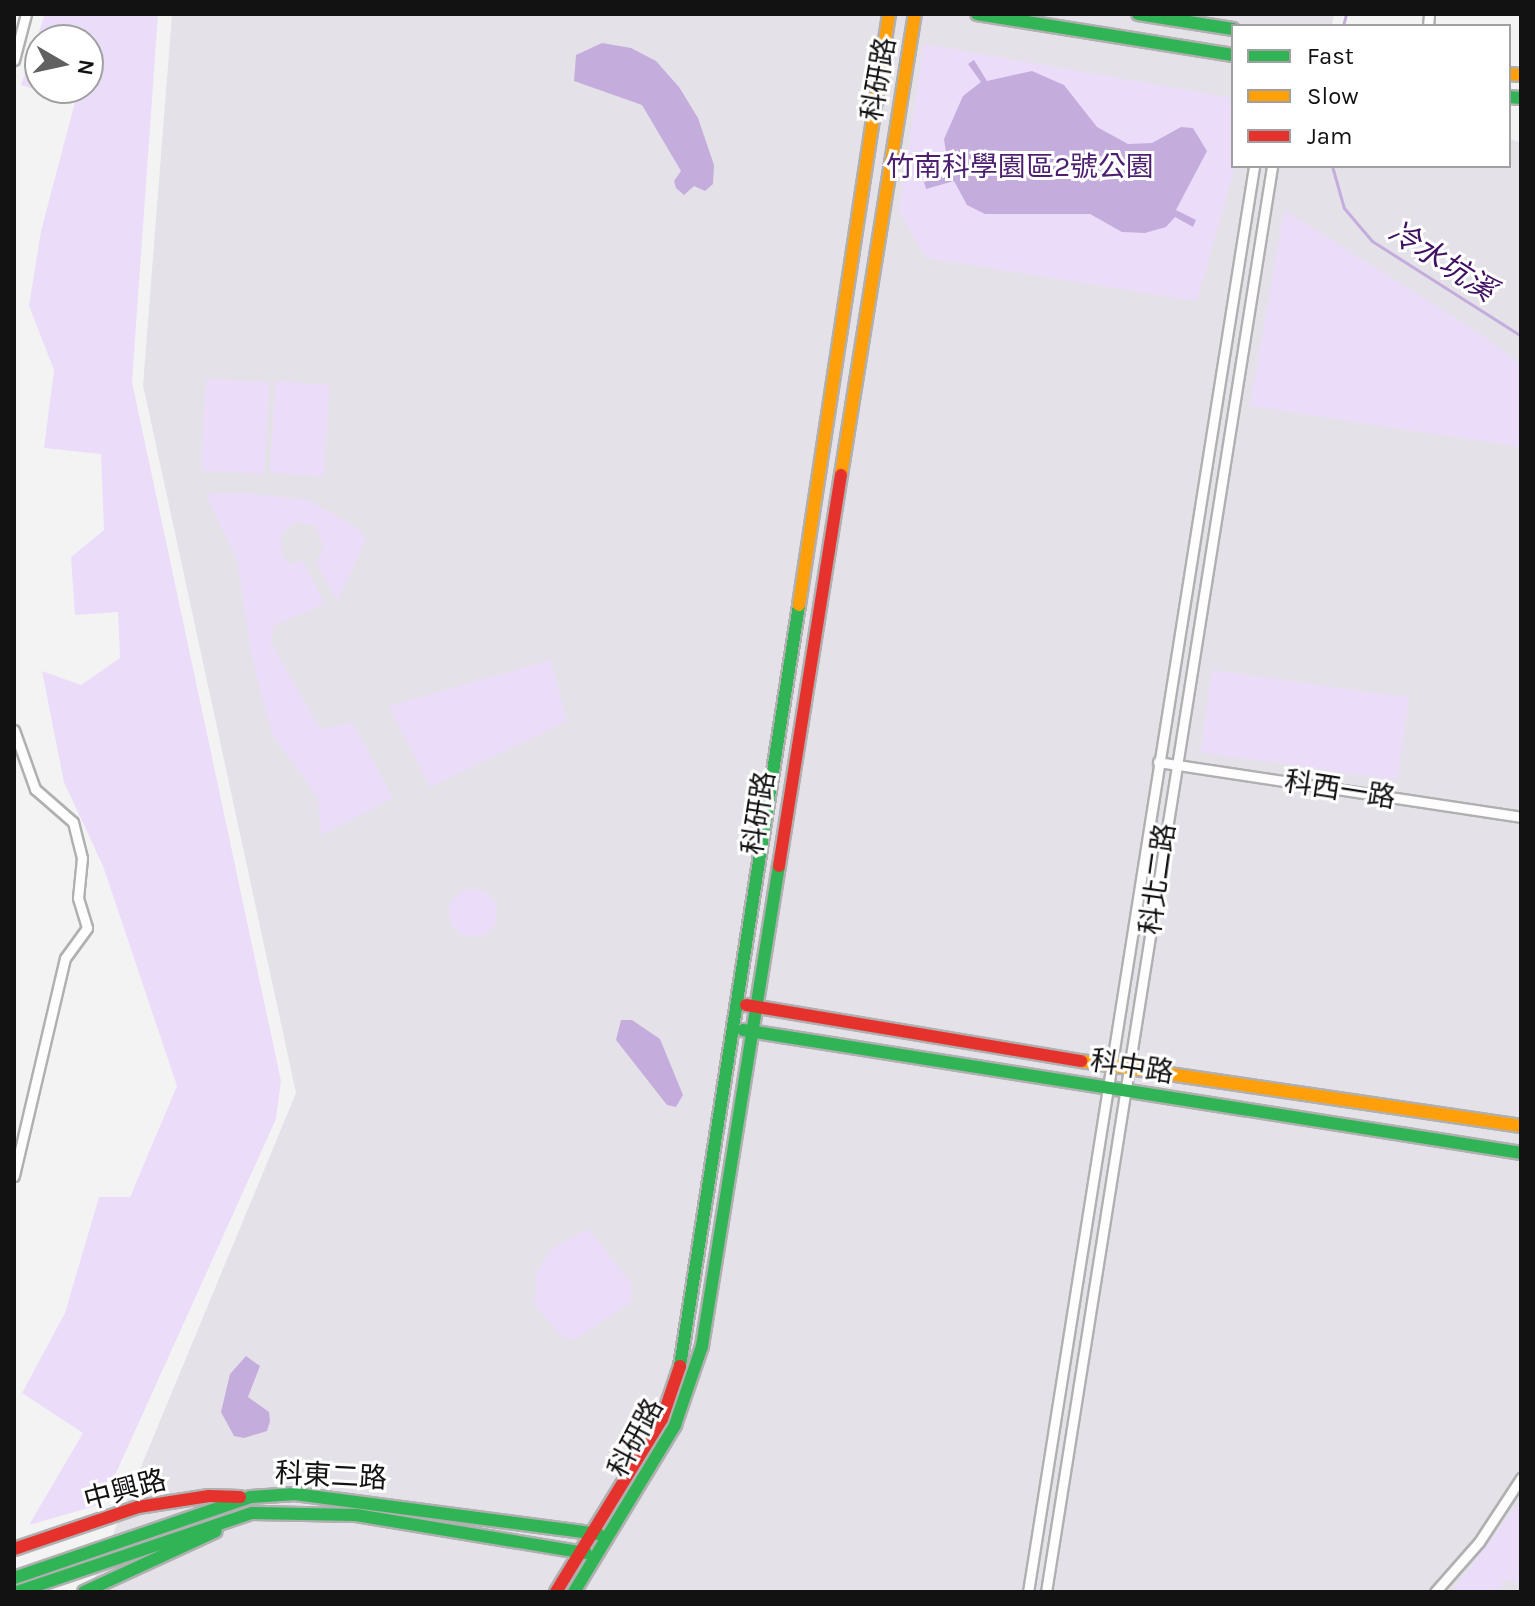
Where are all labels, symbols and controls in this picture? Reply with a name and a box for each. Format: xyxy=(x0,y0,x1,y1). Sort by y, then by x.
north arrow xyxy=(24,24,104,104)
legend xyxy=(1231,24,1511,168)
street label: 科研路 xyxy=(855,35,903,123)
text: Fast xyxy=(1307,42,1354,70)
text: N xyxy=(72,58,100,77)
text: Slow xyxy=(1307,82,1359,110)
text: Jam xyxy=(1307,122,1352,150)
park label: 竹南科學園區2號公園 xyxy=(886,150,1154,184)
water label: 冷水坑溪 xyxy=(1382,213,1502,309)
street label: 科西一路 xyxy=(1282,765,1398,815)
street label: 科研路 xyxy=(736,769,782,857)
street label: 科北二路 xyxy=(1134,821,1182,937)
street label: 科中路 xyxy=(1088,1044,1176,1090)
street label: 科研路 xyxy=(601,1393,671,1483)
street label: 科東二路 xyxy=(274,1456,388,1496)
street label: 中興路 xyxy=(80,1463,170,1517)

